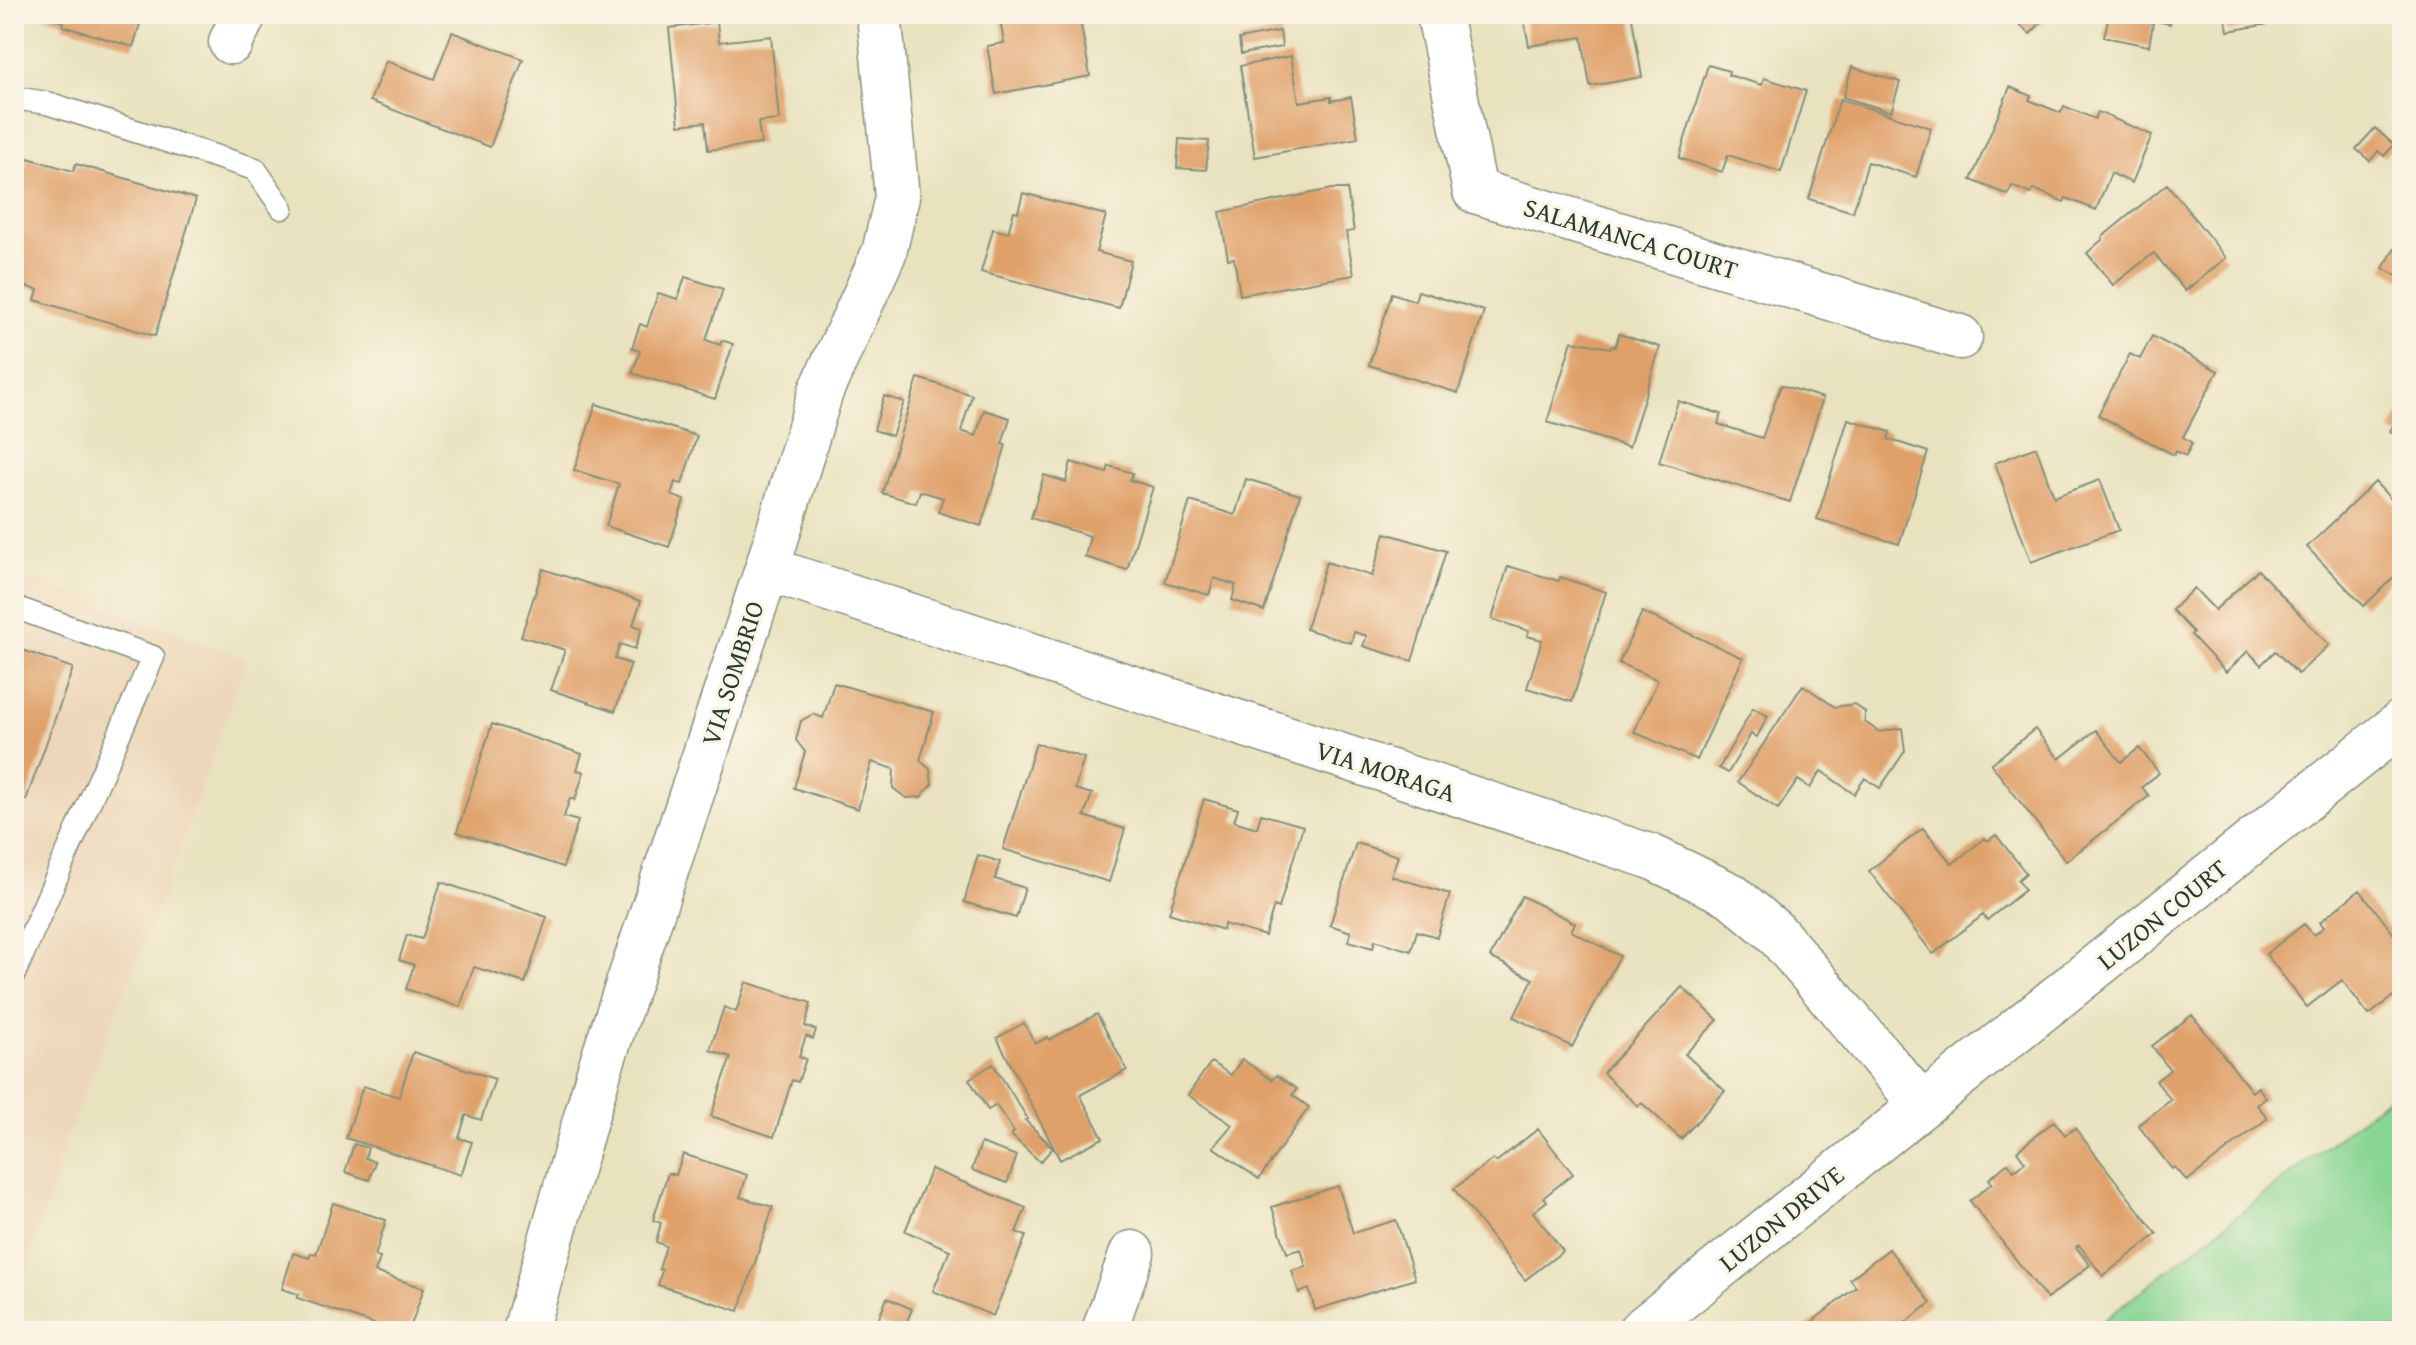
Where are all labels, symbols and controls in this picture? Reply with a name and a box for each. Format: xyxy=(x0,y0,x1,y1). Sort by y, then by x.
street label: SALAMANCA COURT xyxy=(1519,187,1743,289)
street label: VIA SOMBRIO xyxy=(690,596,774,750)
street label: VIA MORAGA xyxy=(1311,730,1461,812)
street label: LUZON COURT xyxy=(2088,849,2236,979)
street label: LUZON DRIVE xyxy=(1710,1155,1852,1281)

